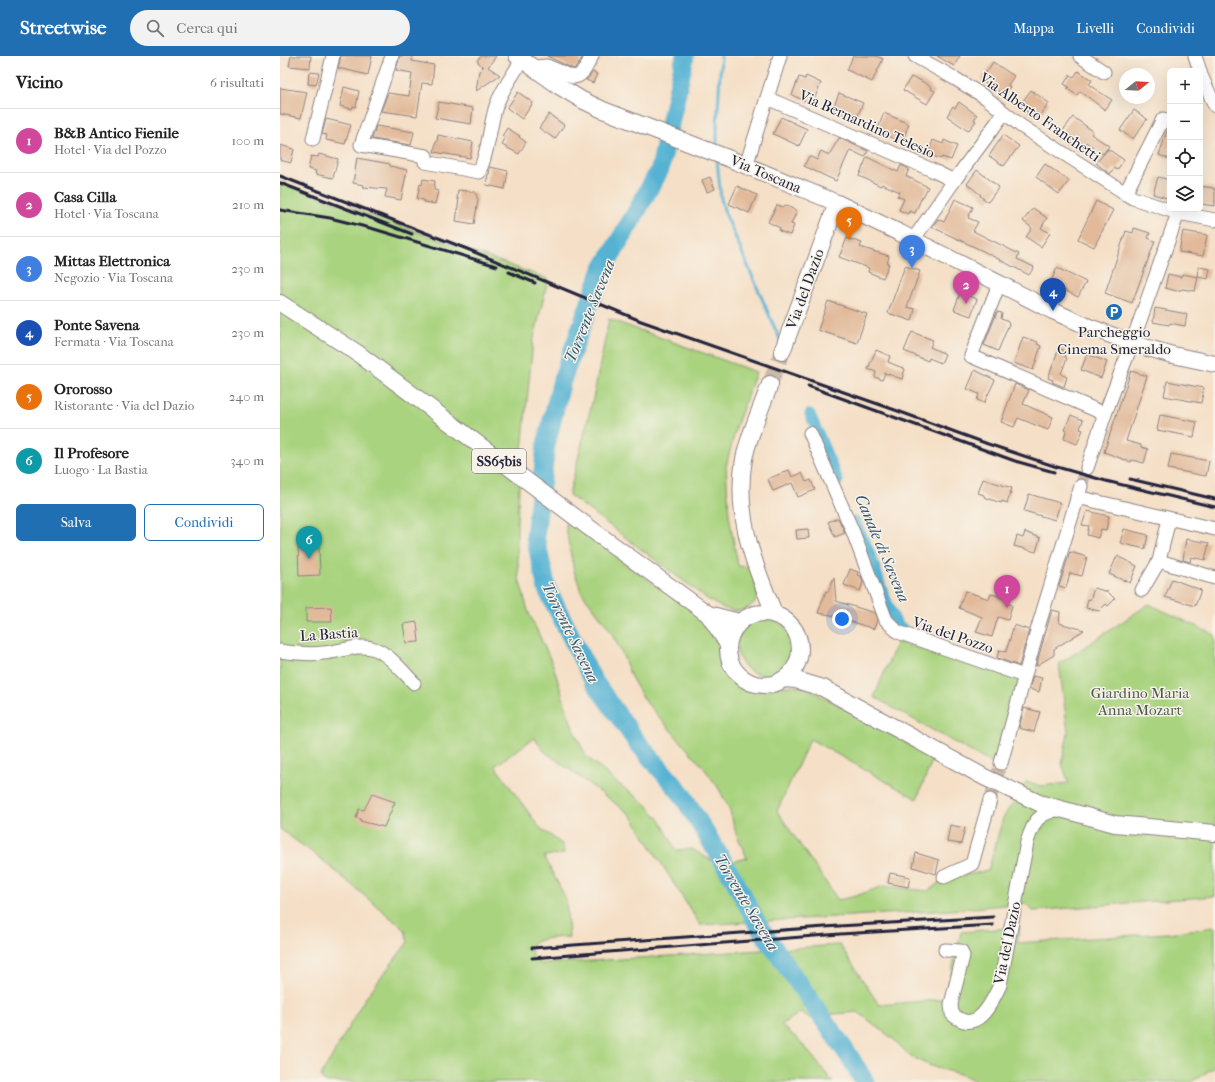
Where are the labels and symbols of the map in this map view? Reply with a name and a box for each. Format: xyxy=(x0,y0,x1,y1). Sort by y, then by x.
street label: Via Alberto Franchetti xyxy=(975,68,1104,166)
north arrow xyxy=(1119,68,1155,104)
street label: Via Bernardino Telesio xyxy=(795,85,938,162)
street label: Via Toscana xyxy=(727,151,805,197)
pin: 5 xyxy=(836,207,862,240)
pin: 3 xyxy=(899,235,925,268)
street label: Via del Dazio xyxy=(782,246,828,333)
water label: Torrente Savena xyxy=(560,257,619,366)
pin: 2 xyxy=(953,271,979,304)
pin: 4 xyxy=(1040,278,1066,311)
parking icon: Parcheggio Cinema Smeraldo xyxy=(1104,302,1124,322)
place label: Parcheggio Cinema Smeraldo xyxy=(1057,323,1171,358)
road number: SS65bis xyxy=(472,449,526,473)
water label: Canale di Savena xyxy=(851,491,914,605)
pin: 6 xyxy=(296,526,322,559)
pin: 1 xyxy=(994,575,1020,608)
water label: Torrente Savena xyxy=(538,579,603,686)
your location xyxy=(832,609,852,629)
street label: Via del Pozzo xyxy=(909,612,996,657)
street label: La Bastia xyxy=(299,623,360,645)
park label: Giardino Maria Anna Mozart xyxy=(1091,684,1190,719)
water label: Torrente Savena xyxy=(710,850,783,954)
street label: Via del Dazio xyxy=(989,900,1025,987)

